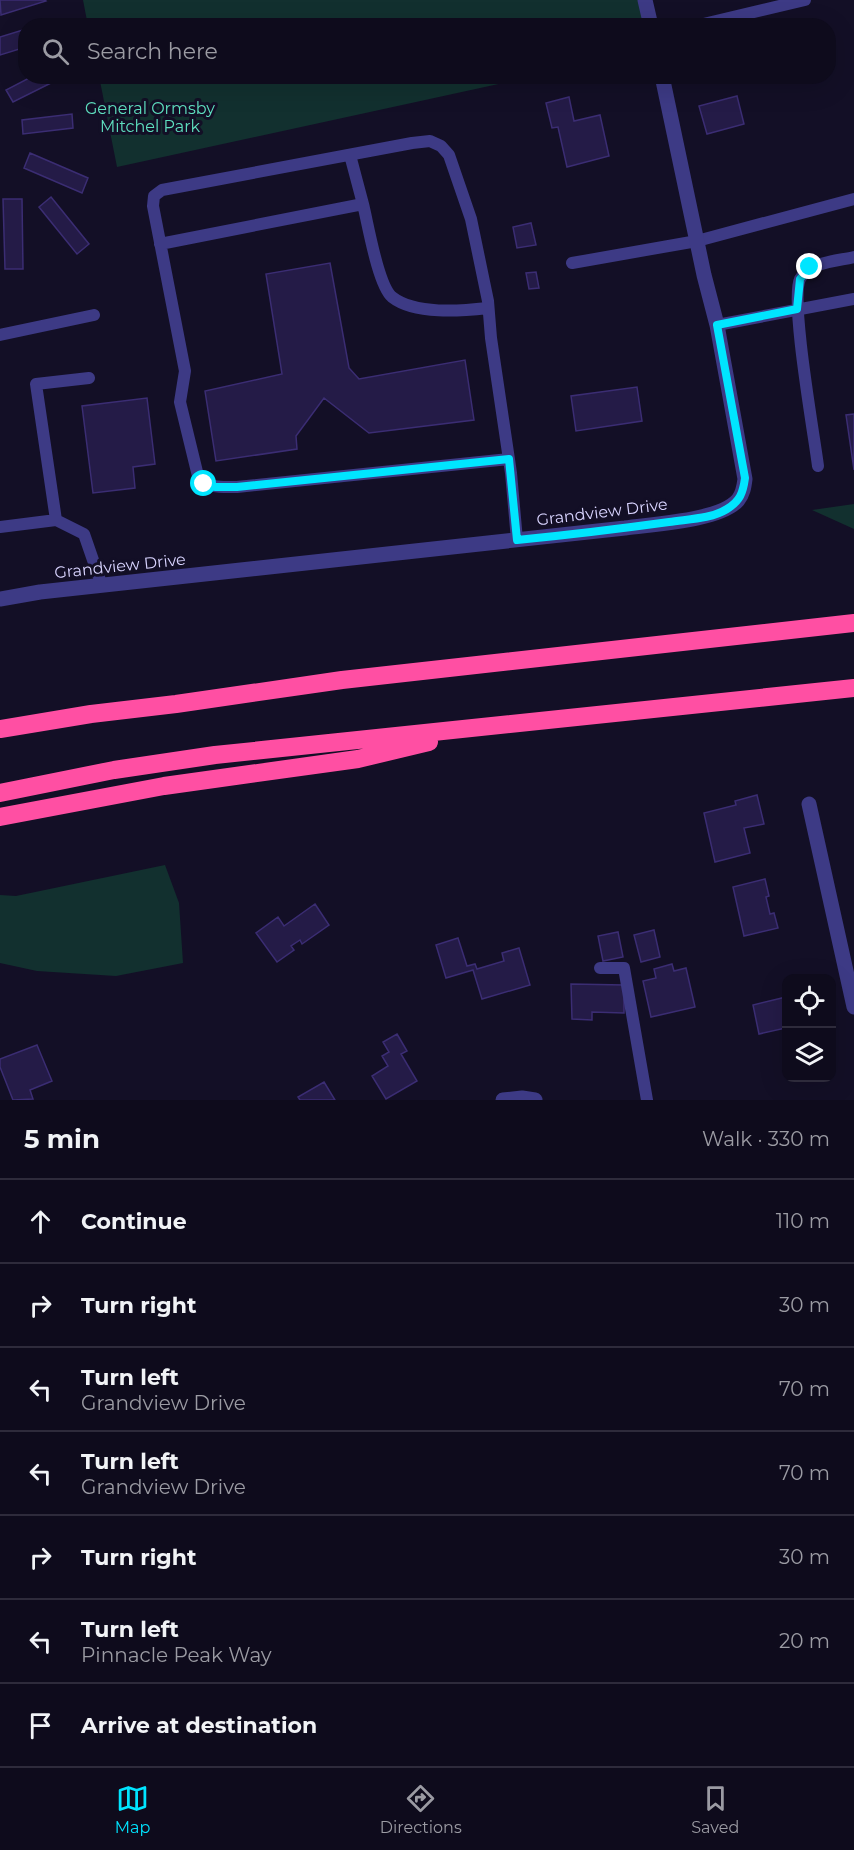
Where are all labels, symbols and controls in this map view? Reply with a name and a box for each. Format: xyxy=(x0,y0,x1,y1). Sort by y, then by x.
search box xyxy=(18,18,836,84)
icon: search xyxy=(39,35,72,68)
text: Search here xyxy=(87,38,218,65)
park label: General Ormsby Mitchel Park xyxy=(85,99,215,136)
route end xyxy=(796,253,822,279)
route start xyxy=(190,470,216,496)
street label: Grandview Drive xyxy=(535,495,669,529)
street label: Grandview Drive xyxy=(53,550,187,582)
map controls xyxy=(782,974,836,1082)
button: locate xyxy=(782,974,836,1028)
button: layers xyxy=(782,1028,836,1082)
text: 5 min xyxy=(24,1123,100,1155)
text: Walk · 330 m xyxy=(702,1127,830,1151)
icon: ahead xyxy=(24,1205,57,1238)
text: Continue xyxy=(81,1208,187,1235)
text: 110 m xyxy=(776,1209,830,1233)
icon: right xyxy=(24,1289,57,1322)
text: Turn right xyxy=(81,1292,196,1319)
text: 30 m xyxy=(779,1293,830,1317)
text: Turn left xyxy=(81,1364,179,1391)
icon: left xyxy=(24,1373,57,1406)
text: 70 m xyxy=(779,1377,830,1401)
text: Grandview Drive xyxy=(81,1391,246,1415)
text: Turn left xyxy=(81,1448,179,1475)
icon: left xyxy=(24,1457,57,1490)
text: 70 m xyxy=(779,1461,830,1485)
text: Grandview Drive xyxy=(81,1475,246,1499)
icon: right xyxy=(24,1541,57,1574)
text: Turn right xyxy=(81,1544,196,1571)
text: 30 m xyxy=(779,1545,830,1569)
text: Turn left xyxy=(81,1616,179,1643)
icon: left xyxy=(24,1625,57,1658)
text: 20 m xyxy=(779,1629,830,1653)
text: Pinnacle Peak Way xyxy=(81,1643,272,1667)
icon: arrive xyxy=(24,1709,57,1742)
text: Arrive at destination xyxy=(81,1712,317,1739)
tab: Map xyxy=(115,1782,150,1837)
tab: Directions xyxy=(380,1782,462,1837)
tab: Saved xyxy=(691,1782,739,1837)

